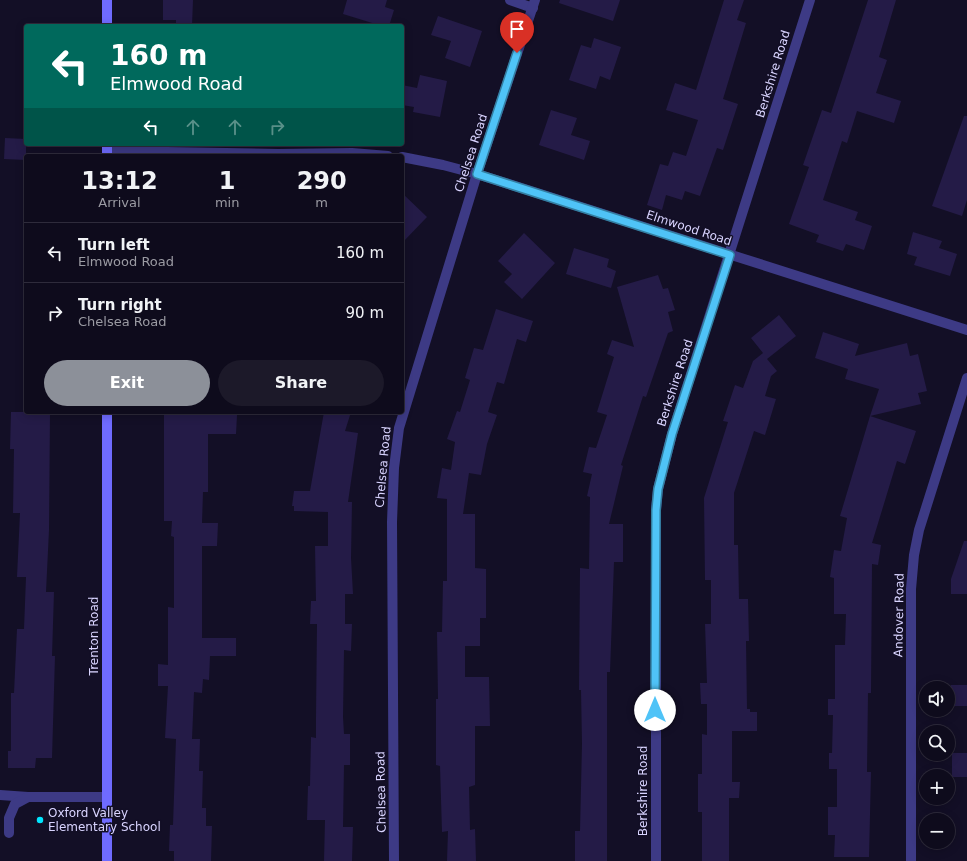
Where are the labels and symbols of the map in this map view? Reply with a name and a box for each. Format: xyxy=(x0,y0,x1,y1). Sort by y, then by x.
pin xyxy=(500,12,534,53)
street label: Berkshire Road xyxy=(753,29,793,119)
street label: Chelsea Road xyxy=(452,112,490,194)
street label: Elmwood Road xyxy=(645,208,733,248)
street label: Berkshire Road xyxy=(654,338,696,428)
street label: Chelsea Road xyxy=(372,426,394,508)
street label: Andover Road xyxy=(891,573,907,657)
street label: Trenton Road xyxy=(87,597,101,676)
position arrow xyxy=(634,689,676,731)
street label: Berkshire Road xyxy=(636,746,650,836)
street label: Chelsea Road xyxy=(373,751,389,833)
place label: Oxford Valley Elementary School xyxy=(48,806,161,834)
marker: Oxford Valley Elementary School xyxy=(35,815,45,825)

